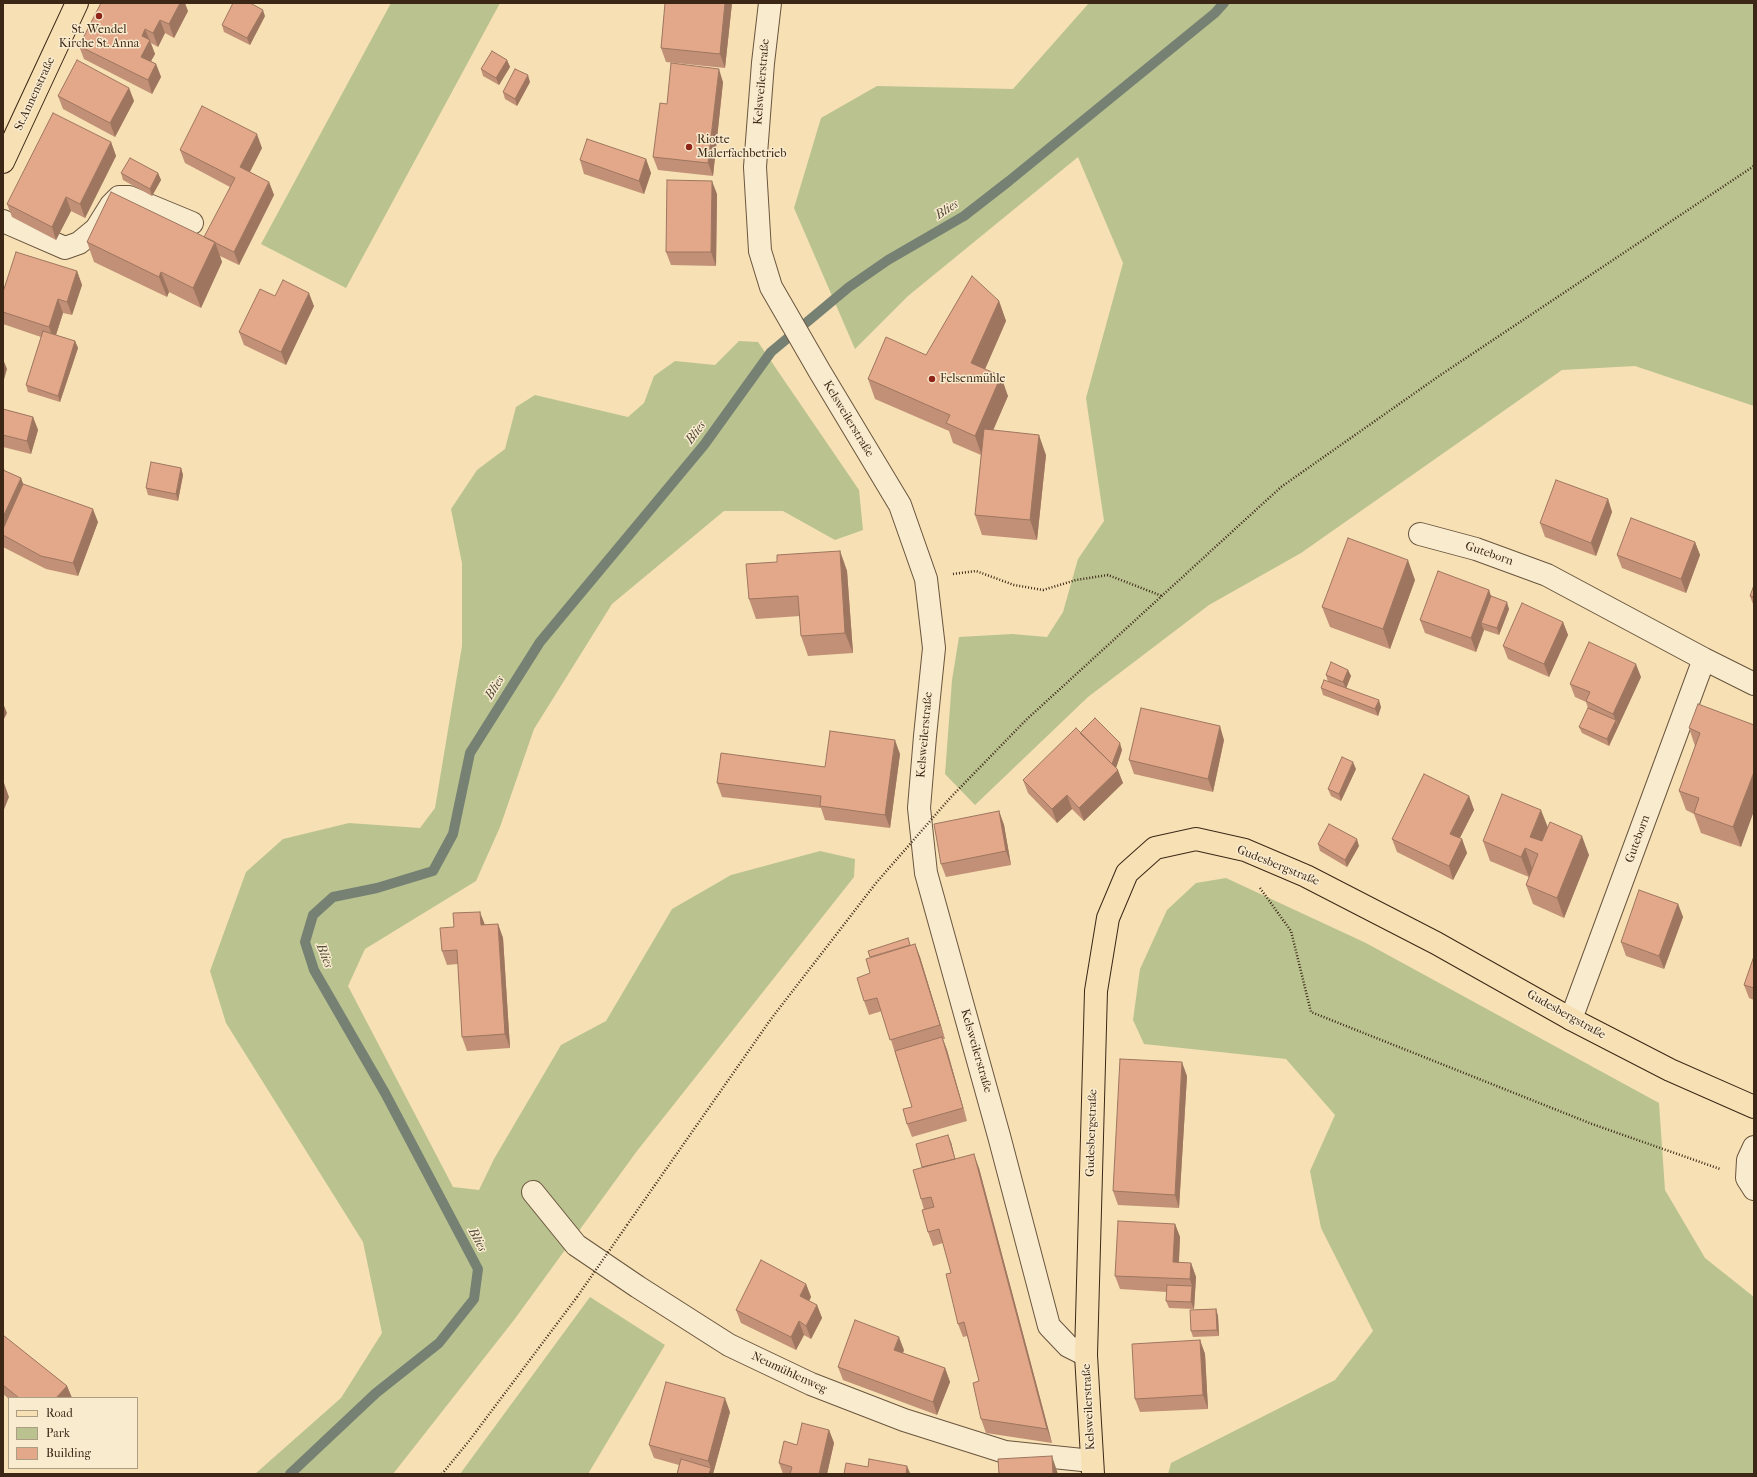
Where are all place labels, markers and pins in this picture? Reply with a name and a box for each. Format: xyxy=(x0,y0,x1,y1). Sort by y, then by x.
marker: St. Wendel Kirche St. Anna xyxy=(94,11,104,21)
place label: St. Wendel Kirche St. Anna xyxy=(59,23,139,51)
place label: Riotte Malerfachbetrieb xyxy=(697,133,787,161)
marker: Riotte Malerfachbetrieb xyxy=(684,142,694,152)
place label: Felsenmühle xyxy=(940,372,1005,386)
marker: Felsenmühle xyxy=(927,374,937,384)

